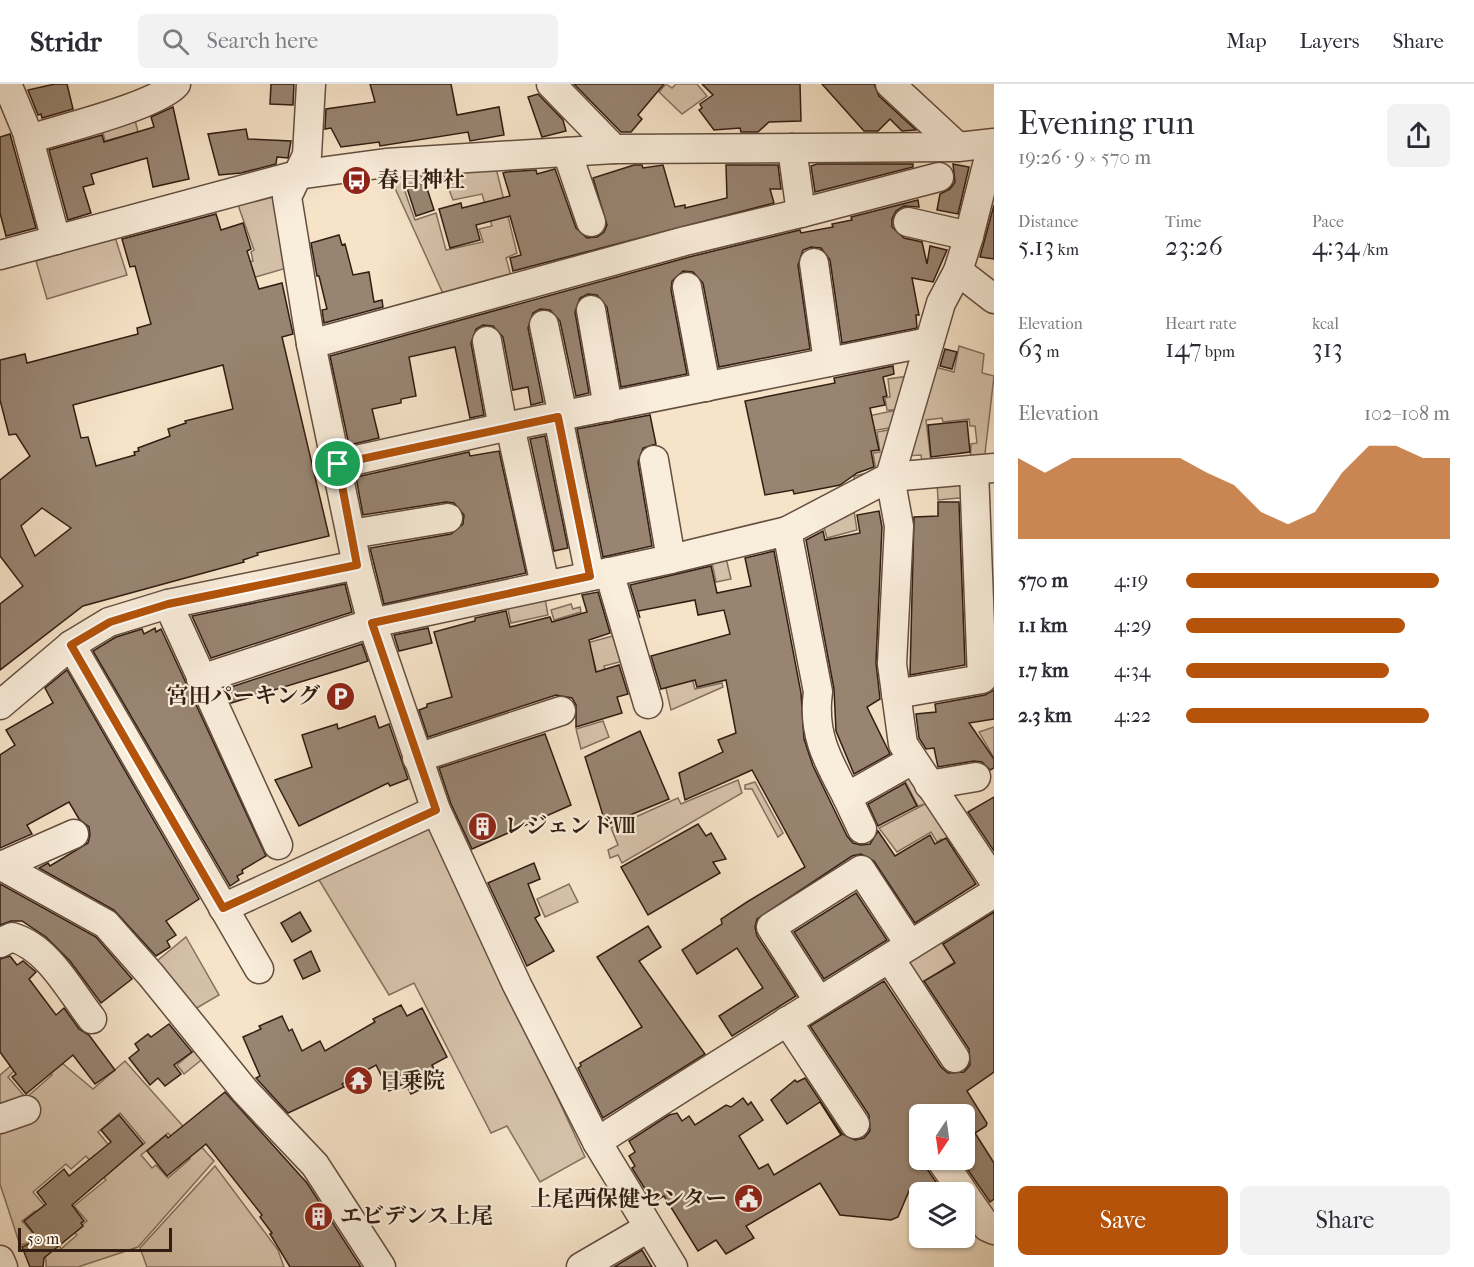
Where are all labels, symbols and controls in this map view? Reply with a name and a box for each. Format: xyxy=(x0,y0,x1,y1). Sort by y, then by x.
search box xyxy=(138,14,558,68)
text: Stridr xyxy=(30,25,102,58)
icon: search xyxy=(159,25,192,58)
text: Search here xyxy=(207,28,318,54)
text: Map xyxy=(1226,29,1267,53)
text: Layers xyxy=(1300,29,1359,53)
text: Share xyxy=(1392,29,1444,53)
text: Evening run xyxy=(1018,104,1195,143)
button: share xyxy=(1387,104,1450,167)
text: 19:26 · 9 × 570 m xyxy=(1018,146,1151,169)
bus stop icon: 春日神社 xyxy=(340,164,372,196)
place label: 春日神社 xyxy=(377,167,465,193)
text: Distance xyxy=(1018,212,1078,231)
text: Time xyxy=(1165,212,1201,231)
text: Pace xyxy=(1312,212,1344,231)
text: 5.13 xyxy=(1018,231,1054,262)
text: 23:26 xyxy=(1165,231,1223,262)
text: 4:34 xyxy=(1312,231,1360,262)
text: km xyxy=(1054,240,1079,259)
text: /km xyxy=(1360,240,1389,259)
text: Elevation xyxy=(1018,314,1083,333)
text: Heart rate xyxy=(1165,314,1237,333)
text: kcal xyxy=(1312,314,1339,333)
text: 63 xyxy=(1018,333,1043,364)
text: 147 xyxy=(1165,333,1201,364)
text: 313 xyxy=(1312,333,1343,364)
text: m xyxy=(1043,342,1059,361)
text: bpm xyxy=(1201,342,1235,361)
text: Elevation xyxy=(1018,402,1099,425)
text: 102–108 m xyxy=(1364,402,1450,425)
pin xyxy=(312,438,363,489)
icon: arrive xyxy=(321,447,354,480)
text: 570 m xyxy=(1018,569,1068,592)
text: 4:19 xyxy=(1114,569,1148,592)
text: 1.1 km xyxy=(1018,614,1067,637)
text: 4:29 xyxy=(1114,614,1151,637)
text: 1.7 km xyxy=(1018,659,1069,682)
text: 4:34 xyxy=(1114,659,1151,682)
parking icon: 宮田パーキング xyxy=(325,680,357,712)
place label: 宮田パーキング xyxy=(167,683,320,709)
text: 2.3 km xyxy=(1018,704,1072,727)
text: 4:22 xyxy=(1114,704,1151,727)
building icon: レジェンドⅧ xyxy=(467,810,499,842)
place label: レジェンドⅧ xyxy=(504,813,635,839)
temple icon: 日乗院 xyxy=(342,1065,374,1097)
place label: 日乗院 xyxy=(379,1068,445,1094)
north arrow xyxy=(909,1104,975,1170)
map controls xyxy=(909,1104,975,1248)
button: layers xyxy=(909,1182,975,1248)
public building icon: 上尾西保健センター xyxy=(732,1183,764,1215)
place label: 上尾西保健センター xyxy=(530,1186,727,1212)
button: Save xyxy=(1018,1186,1228,1255)
button: Share xyxy=(1240,1186,1450,1255)
building icon: エビデンス上尾 xyxy=(303,1200,335,1232)
place label: エビデンス上尾 xyxy=(340,1203,493,1229)
scale bar xyxy=(18,1225,172,1252)
text: 50 m xyxy=(27,1229,59,1248)

